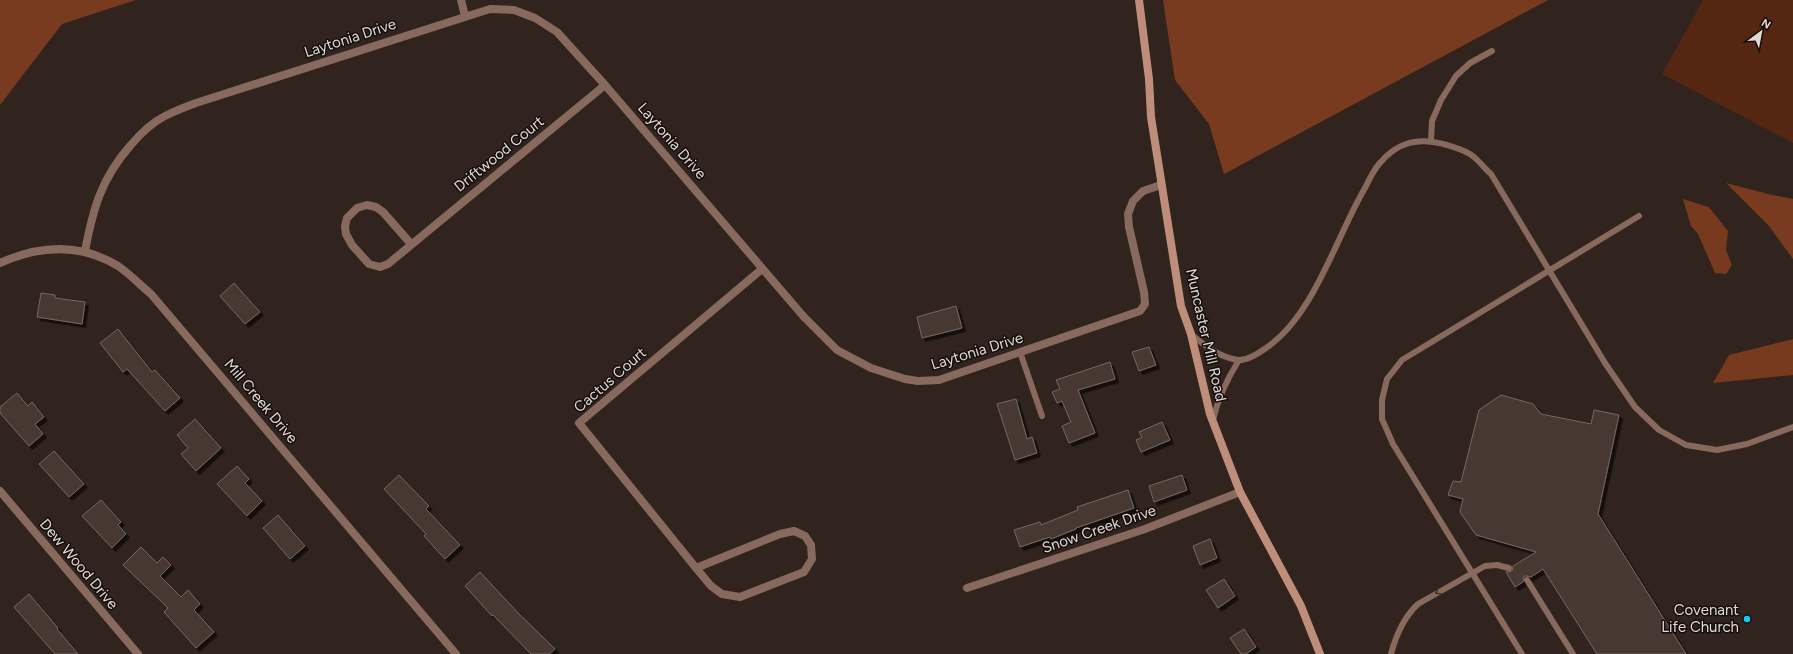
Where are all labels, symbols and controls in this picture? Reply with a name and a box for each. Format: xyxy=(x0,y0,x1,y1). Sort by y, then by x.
north arrow xyxy=(1741,12,1781,52)
street label: Laytonia Drive xyxy=(302,15,398,61)
text: N xyxy=(1759,16,1773,32)
street label: Laytonia Drive xyxy=(634,99,710,183)
street label: Driftwood Court xyxy=(451,112,548,196)
street label: Muncaster Mill Road xyxy=(1182,267,1230,403)
street label: Laytonia Drive xyxy=(929,328,1025,374)
street label: Cactus Court xyxy=(570,343,650,416)
street label: Mill Creek Drive xyxy=(221,355,301,447)
street label: Snow Creek Drive xyxy=(1040,501,1158,557)
street label: Dew Wood Drive xyxy=(36,515,122,613)
one-way arrow xyxy=(1435,588,1442,595)
place label: Covenant Life Church xyxy=(1661,601,1739,636)
marker: Covenant Life Church xyxy=(1742,614,1752,624)

